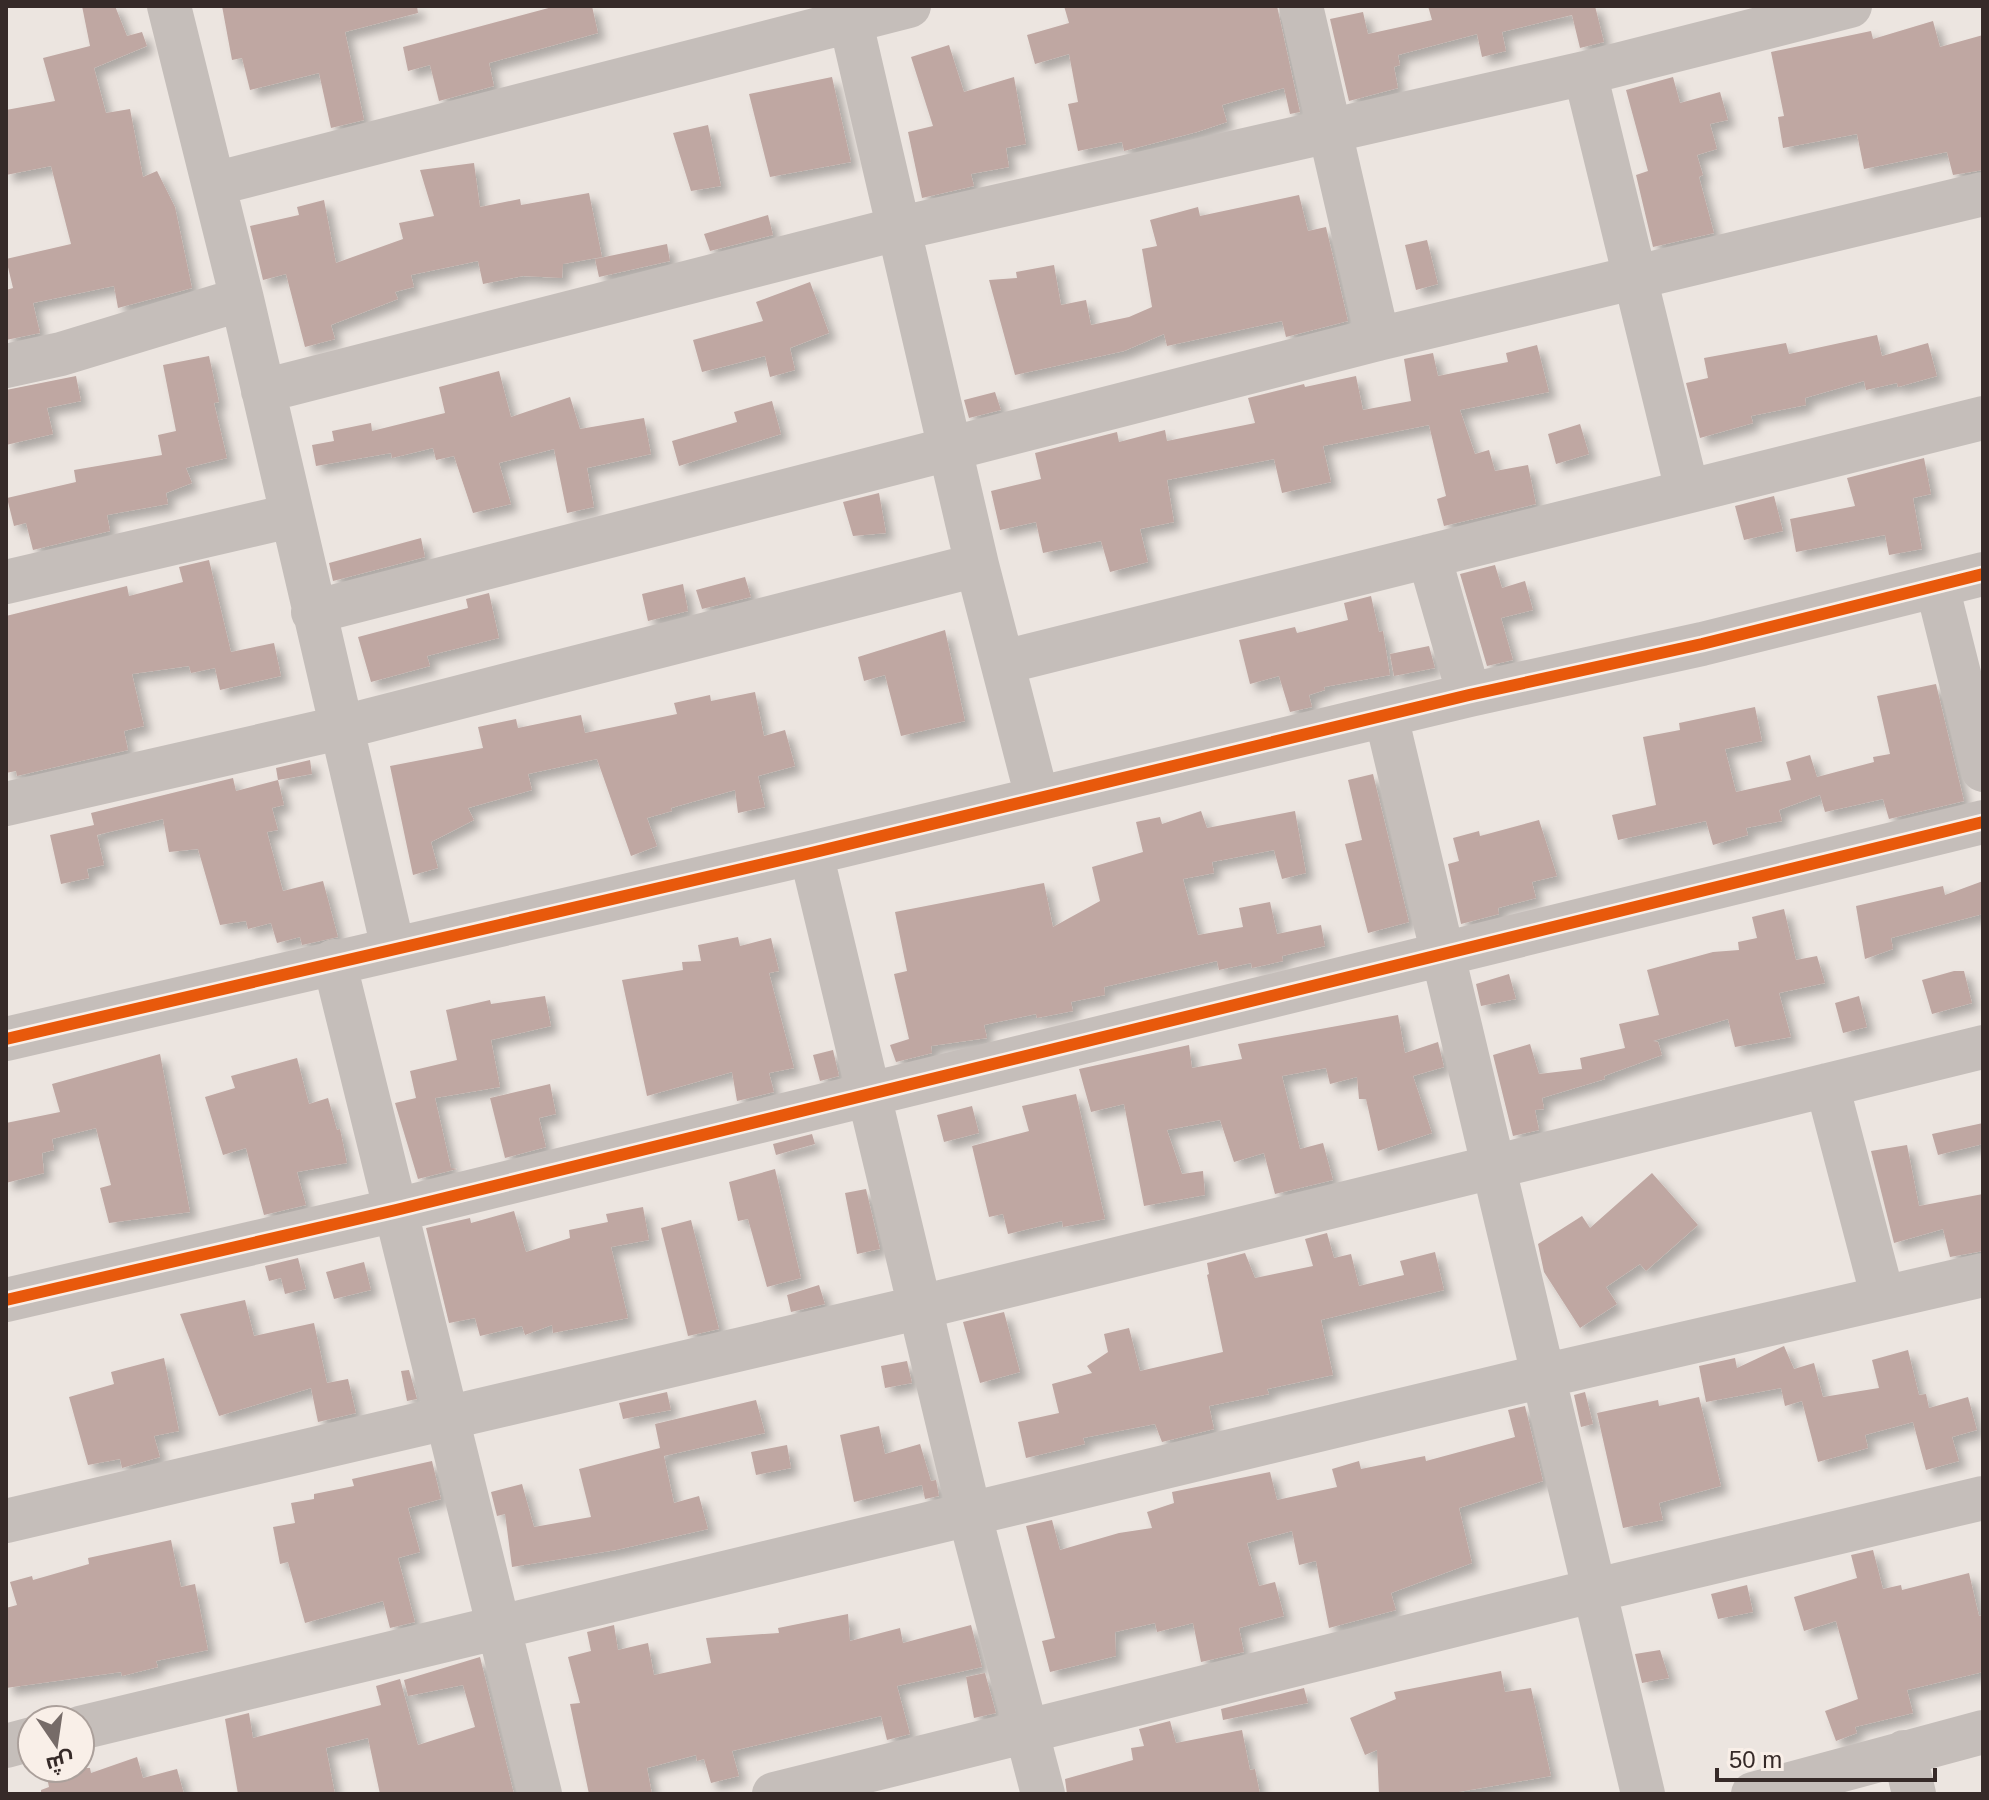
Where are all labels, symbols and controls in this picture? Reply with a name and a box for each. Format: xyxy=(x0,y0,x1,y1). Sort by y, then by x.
north arrow xyxy=(16,1704,96,1784)
scale bar xyxy=(1717,1732,1935,1782)
text: 50 m xyxy=(1729,1746,1782,1773)
text: ش xyxy=(44,1747,77,1778)

